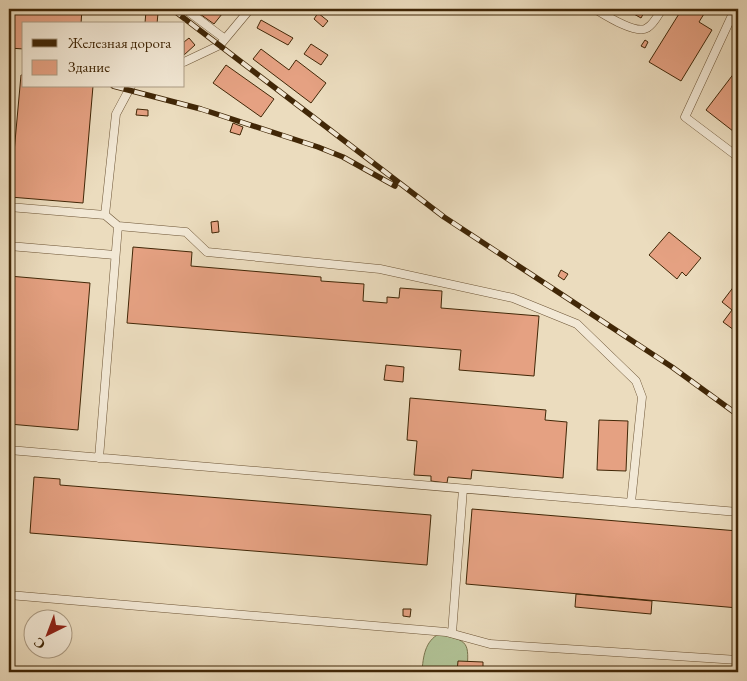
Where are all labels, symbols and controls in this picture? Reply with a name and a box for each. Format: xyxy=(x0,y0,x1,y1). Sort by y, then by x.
legend xyxy=(22,22,185,88)
text: Железная дорога xyxy=(67,33,171,52)
text: Здание xyxy=(68,57,110,76)
north arrow xyxy=(22,608,72,658)
text: С xyxy=(30,634,49,654)

